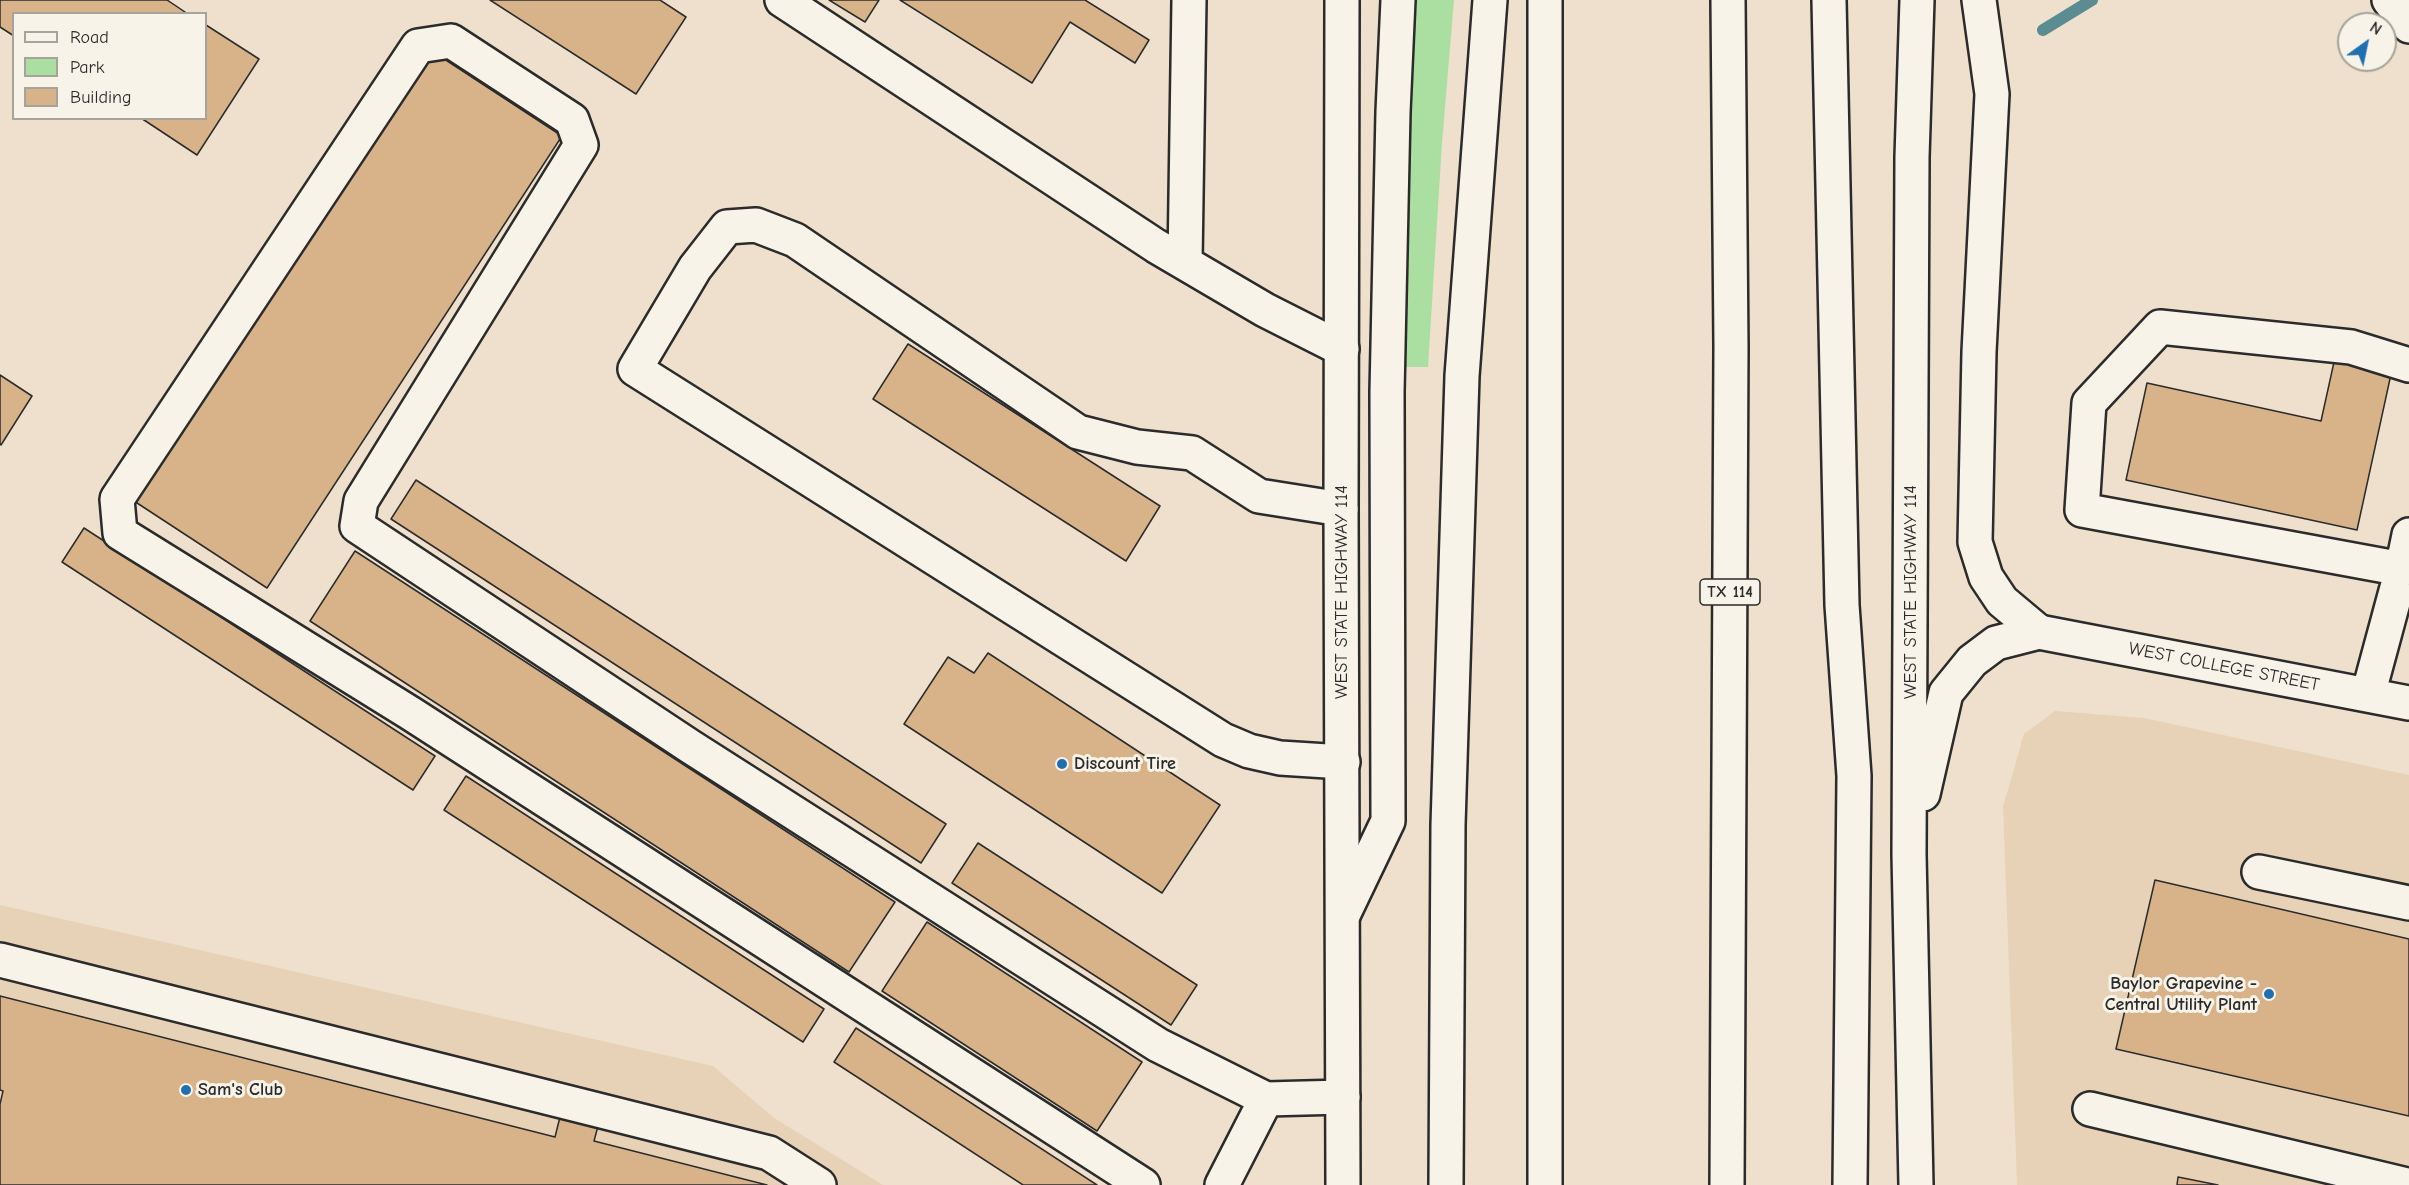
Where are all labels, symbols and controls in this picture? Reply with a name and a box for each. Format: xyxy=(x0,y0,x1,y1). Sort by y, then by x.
legend xyxy=(12,12,207,120)
north arrow xyxy=(2337,12,2397,72)
text: N xyxy=(2366,18,2385,39)
text: Road xyxy=(70,27,109,48)
text: Park xyxy=(70,57,104,78)
text: Building xyxy=(70,87,132,108)
street label: WEST STATE HIGHWAY 114 xyxy=(1331,485,1353,699)
street label: WEST STATE HIGHWAY 114 xyxy=(1900,485,1922,699)
road number: TX 114 xyxy=(1700,579,1760,605)
street label: WEST COLLEGE STREET xyxy=(2127,638,2321,696)
place label: Discount Tire xyxy=(1074,753,1176,775)
marker: Discount Tire xyxy=(1055,757,1069,771)
place label: Baylor Grapevine - Central Utility Plant xyxy=(2105,973,2257,1016)
marker: Baylor Grapevine - Central Utility Plant xyxy=(2262,987,2276,1001)
place label: Sam's Club xyxy=(198,1079,283,1101)
marker: Sam's Club xyxy=(179,1083,193,1097)

